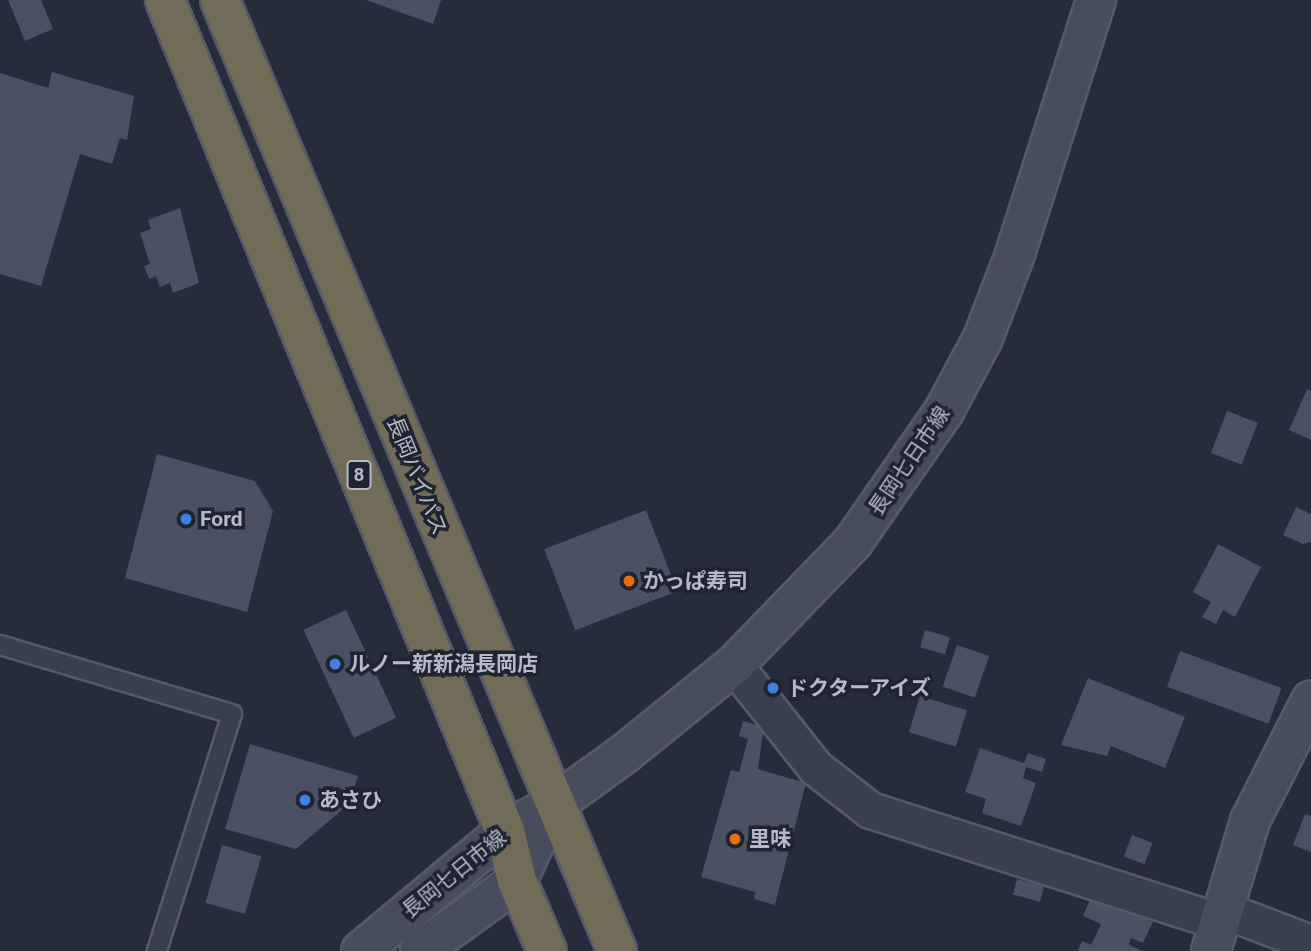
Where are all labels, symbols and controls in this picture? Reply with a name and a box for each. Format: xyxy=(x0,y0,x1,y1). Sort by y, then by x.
street label: 長岡七日市線 xyxy=(863,402,955,520)
street label: 長岡バイパス xyxy=(382,413,452,539)
road number: 8 xyxy=(345,460,373,490)
place label: Ford xyxy=(200,506,242,532)
marker: Ford xyxy=(178,511,194,527)
place label: かっぱ寿司 xyxy=(643,568,748,594)
marker: かっぱ寿司 xyxy=(621,573,637,589)
place label: ルノー新新潟長岡店 xyxy=(349,651,538,677)
marker: ルノー新新潟長岡店 xyxy=(327,656,343,672)
place label: ドクターアイズ xyxy=(787,675,934,701)
marker: ドクターアイズ xyxy=(765,680,781,696)
place label: あさひ xyxy=(319,787,382,813)
marker: あさひ xyxy=(297,792,313,808)
street label: 長岡七日市線 xyxy=(397,825,511,923)
place label: 里味 xyxy=(749,826,791,852)
marker: 里味 xyxy=(727,831,743,847)

